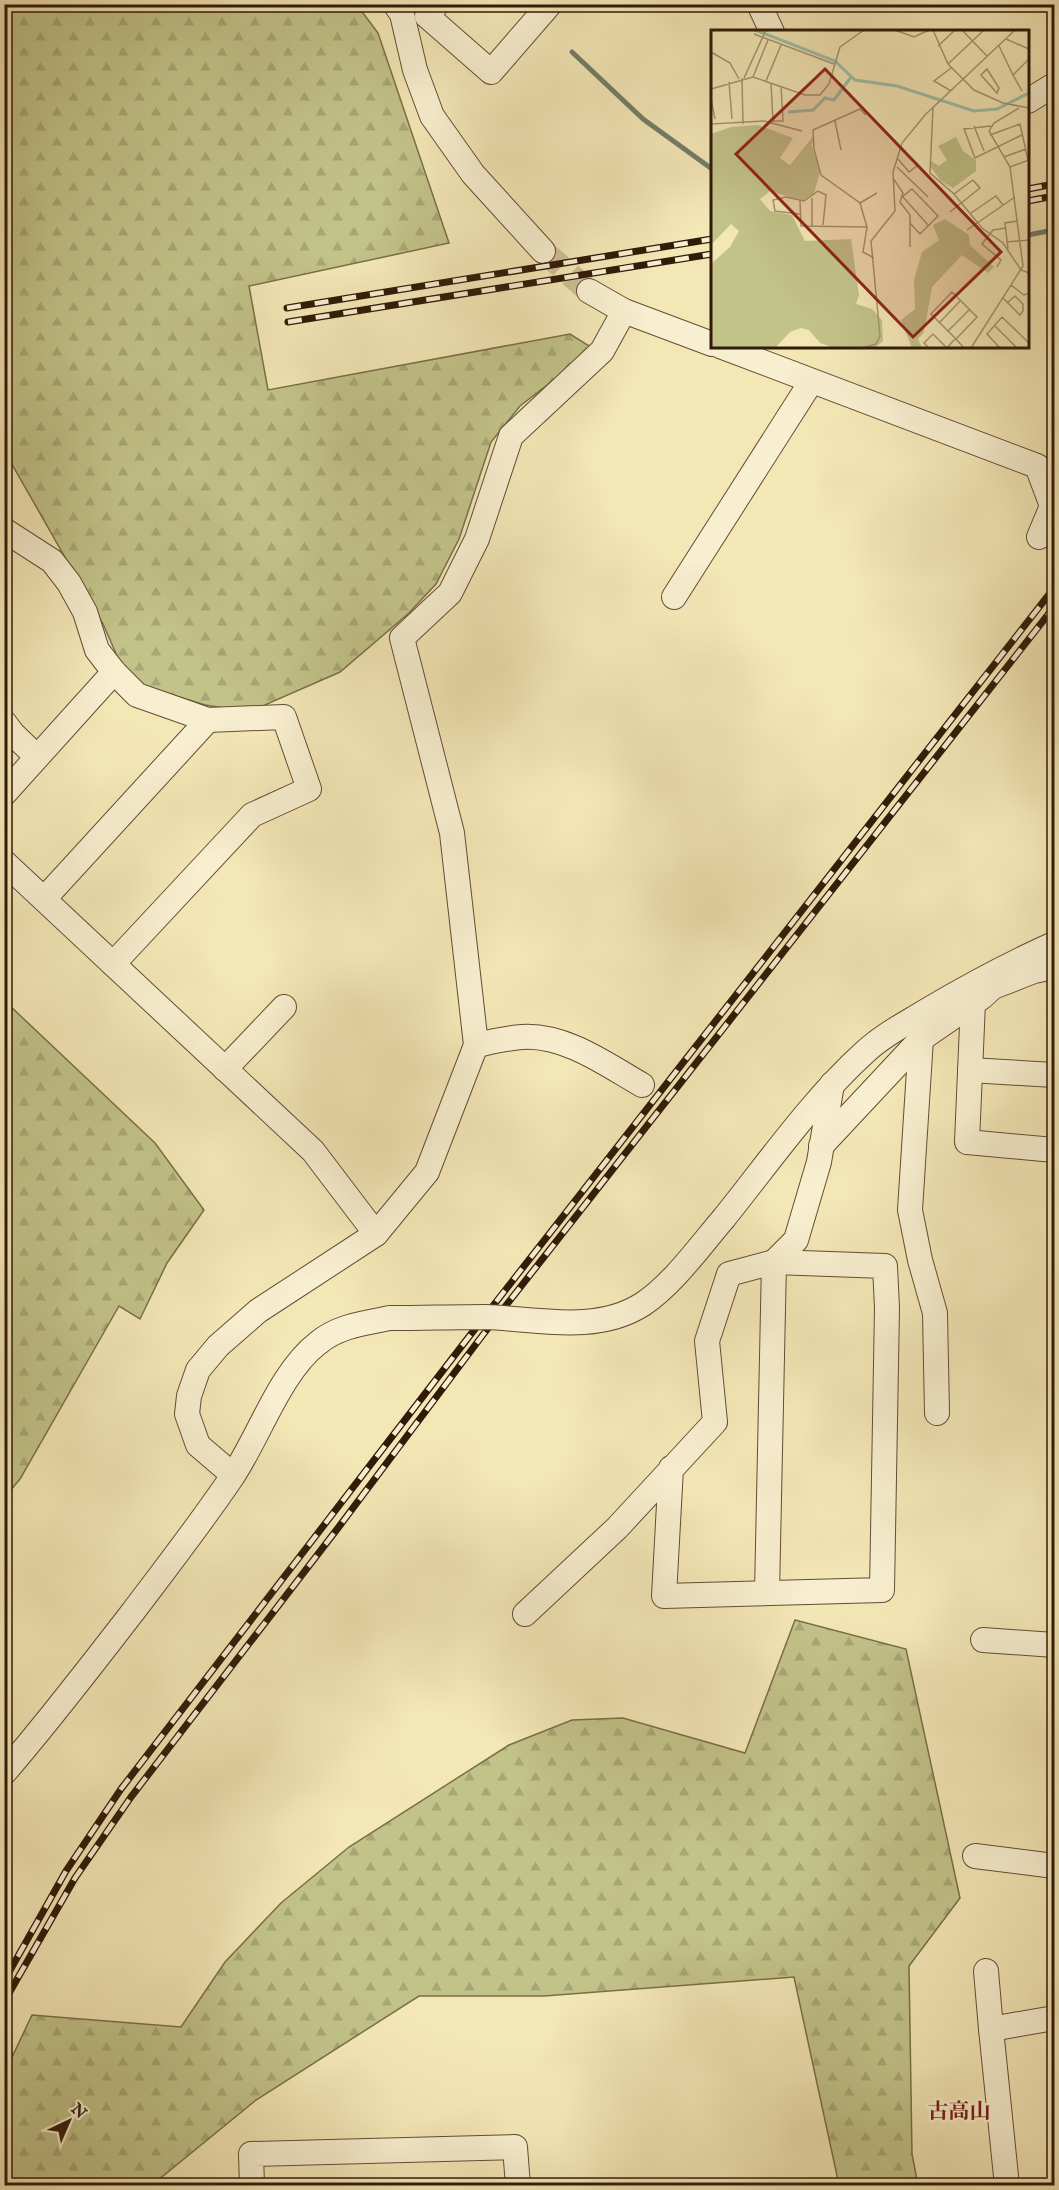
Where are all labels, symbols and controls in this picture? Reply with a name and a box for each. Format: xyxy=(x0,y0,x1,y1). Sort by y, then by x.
inset map xyxy=(711,30,1029,348)
north arrow xyxy=(39,2091,99,2151)
text: N xyxy=(65,2099,90,2124)
district label: 古高山 xyxy=(928,2099,991,2126)

